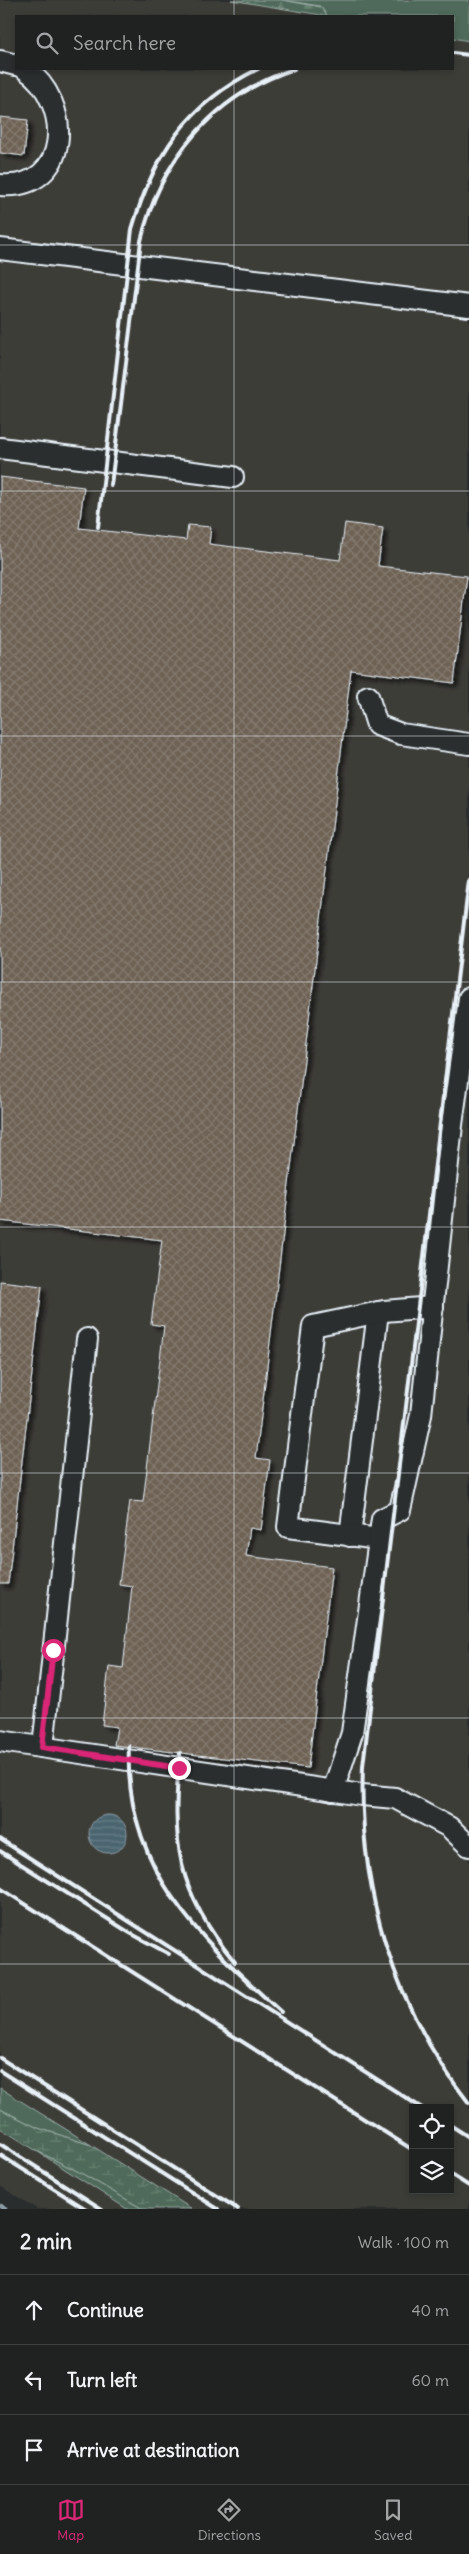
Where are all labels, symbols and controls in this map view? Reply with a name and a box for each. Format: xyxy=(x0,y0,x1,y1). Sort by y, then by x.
search box xyxy=(15,15,454,70)
icon: search xyxy=(33,29,61,57)
text: Search here xyxy=(73,31,176,55)
route start xyxy=(42,1639,65,1662)
route end xyxy=(168,1757,191,1780)
map controls xyxy=(409,2104,454,2194)
button: locate xyxy=(409,2104,454,2149)
button: layers xyxy=(409,2149,454,2194)
text: 2 min xyxy=(20,2228,72,2255)
text: Walk · 100 m xyxy=(358,2232,449,2252)
icon: ahead xyxy=(20,2296,48,2324)
text: Continue xyxy=(67,2298,144,2322)
text: 40 m xyxy=(411,2300,449,2320)
icon: left xyxy=(20,2366,48,2394)
text: Turn left xyxy=(67,2368,137,2392)
text: 60 m xyxy=(411,2370,449,2390)
icon: arrive xyxy=(20,2436,48,2464)
text: Arrive at destination xyxy=(67,2438,240,2462)
tab: Map xyxy=(57,2496,85,2544)
tab: Directions xyxy=(198,2496,261,2544)
tab: Saved xyxy=(374,2496,412,2544)

